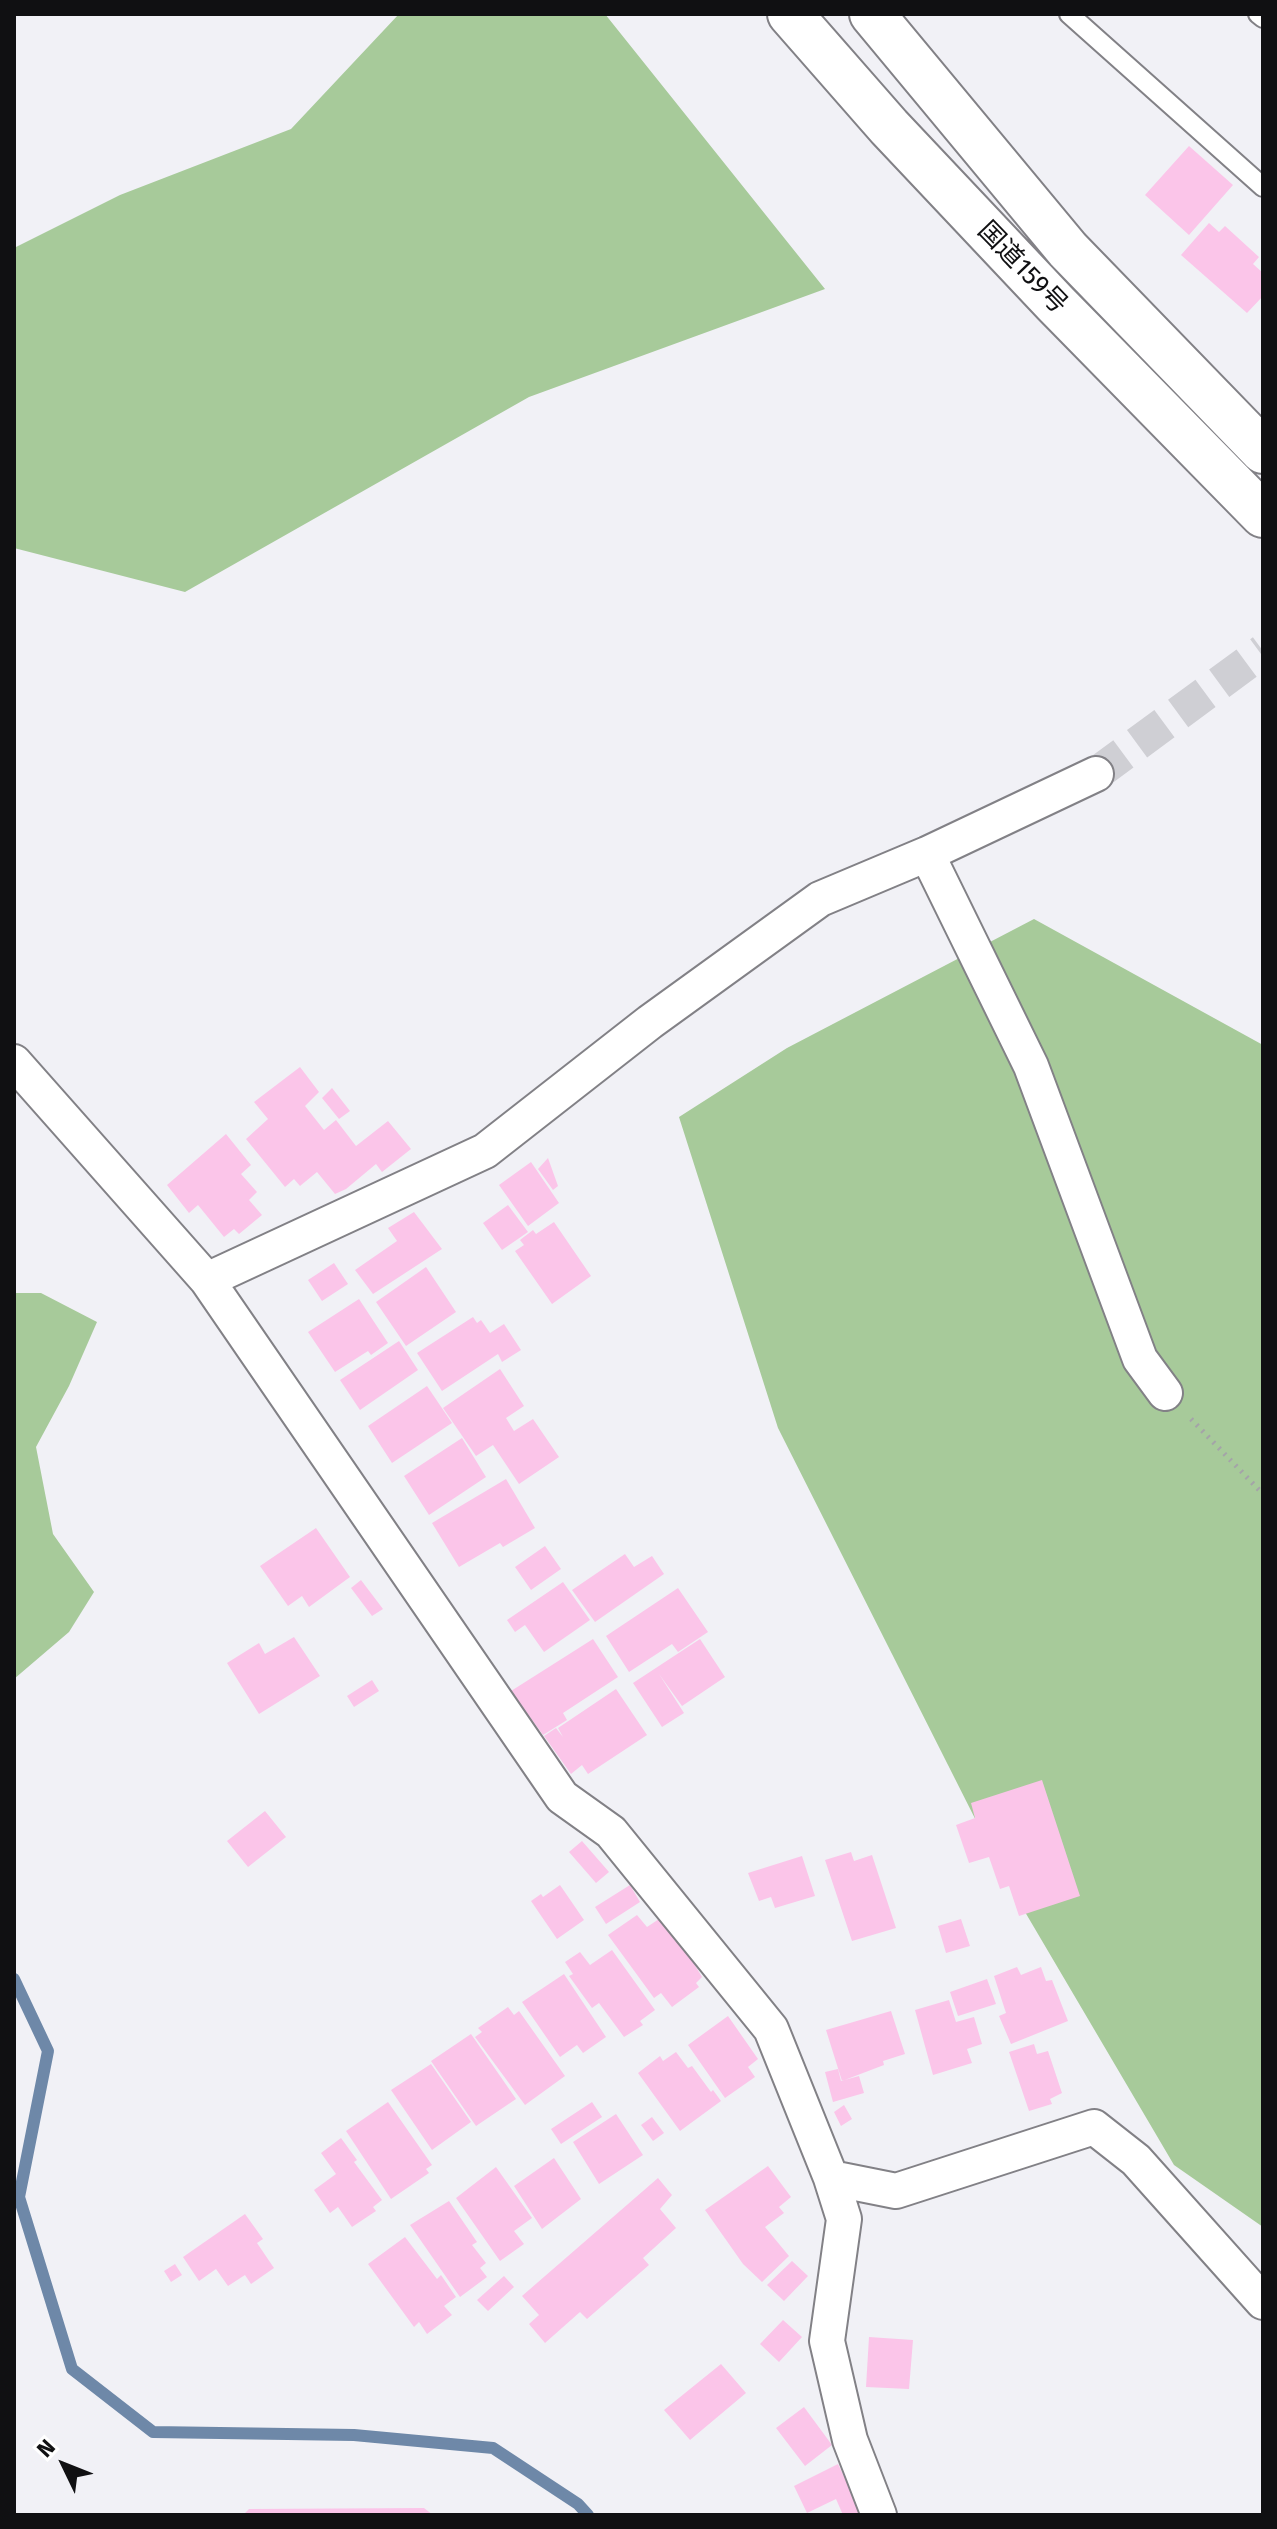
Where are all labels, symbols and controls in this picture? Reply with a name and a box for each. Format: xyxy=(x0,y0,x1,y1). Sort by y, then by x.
street label: 国道159号 xyxy=(971,216,1073,320)
north arrow xyxy=(24,2425,104,2505)
text: N xyxy=(31,2434,61,2463)

